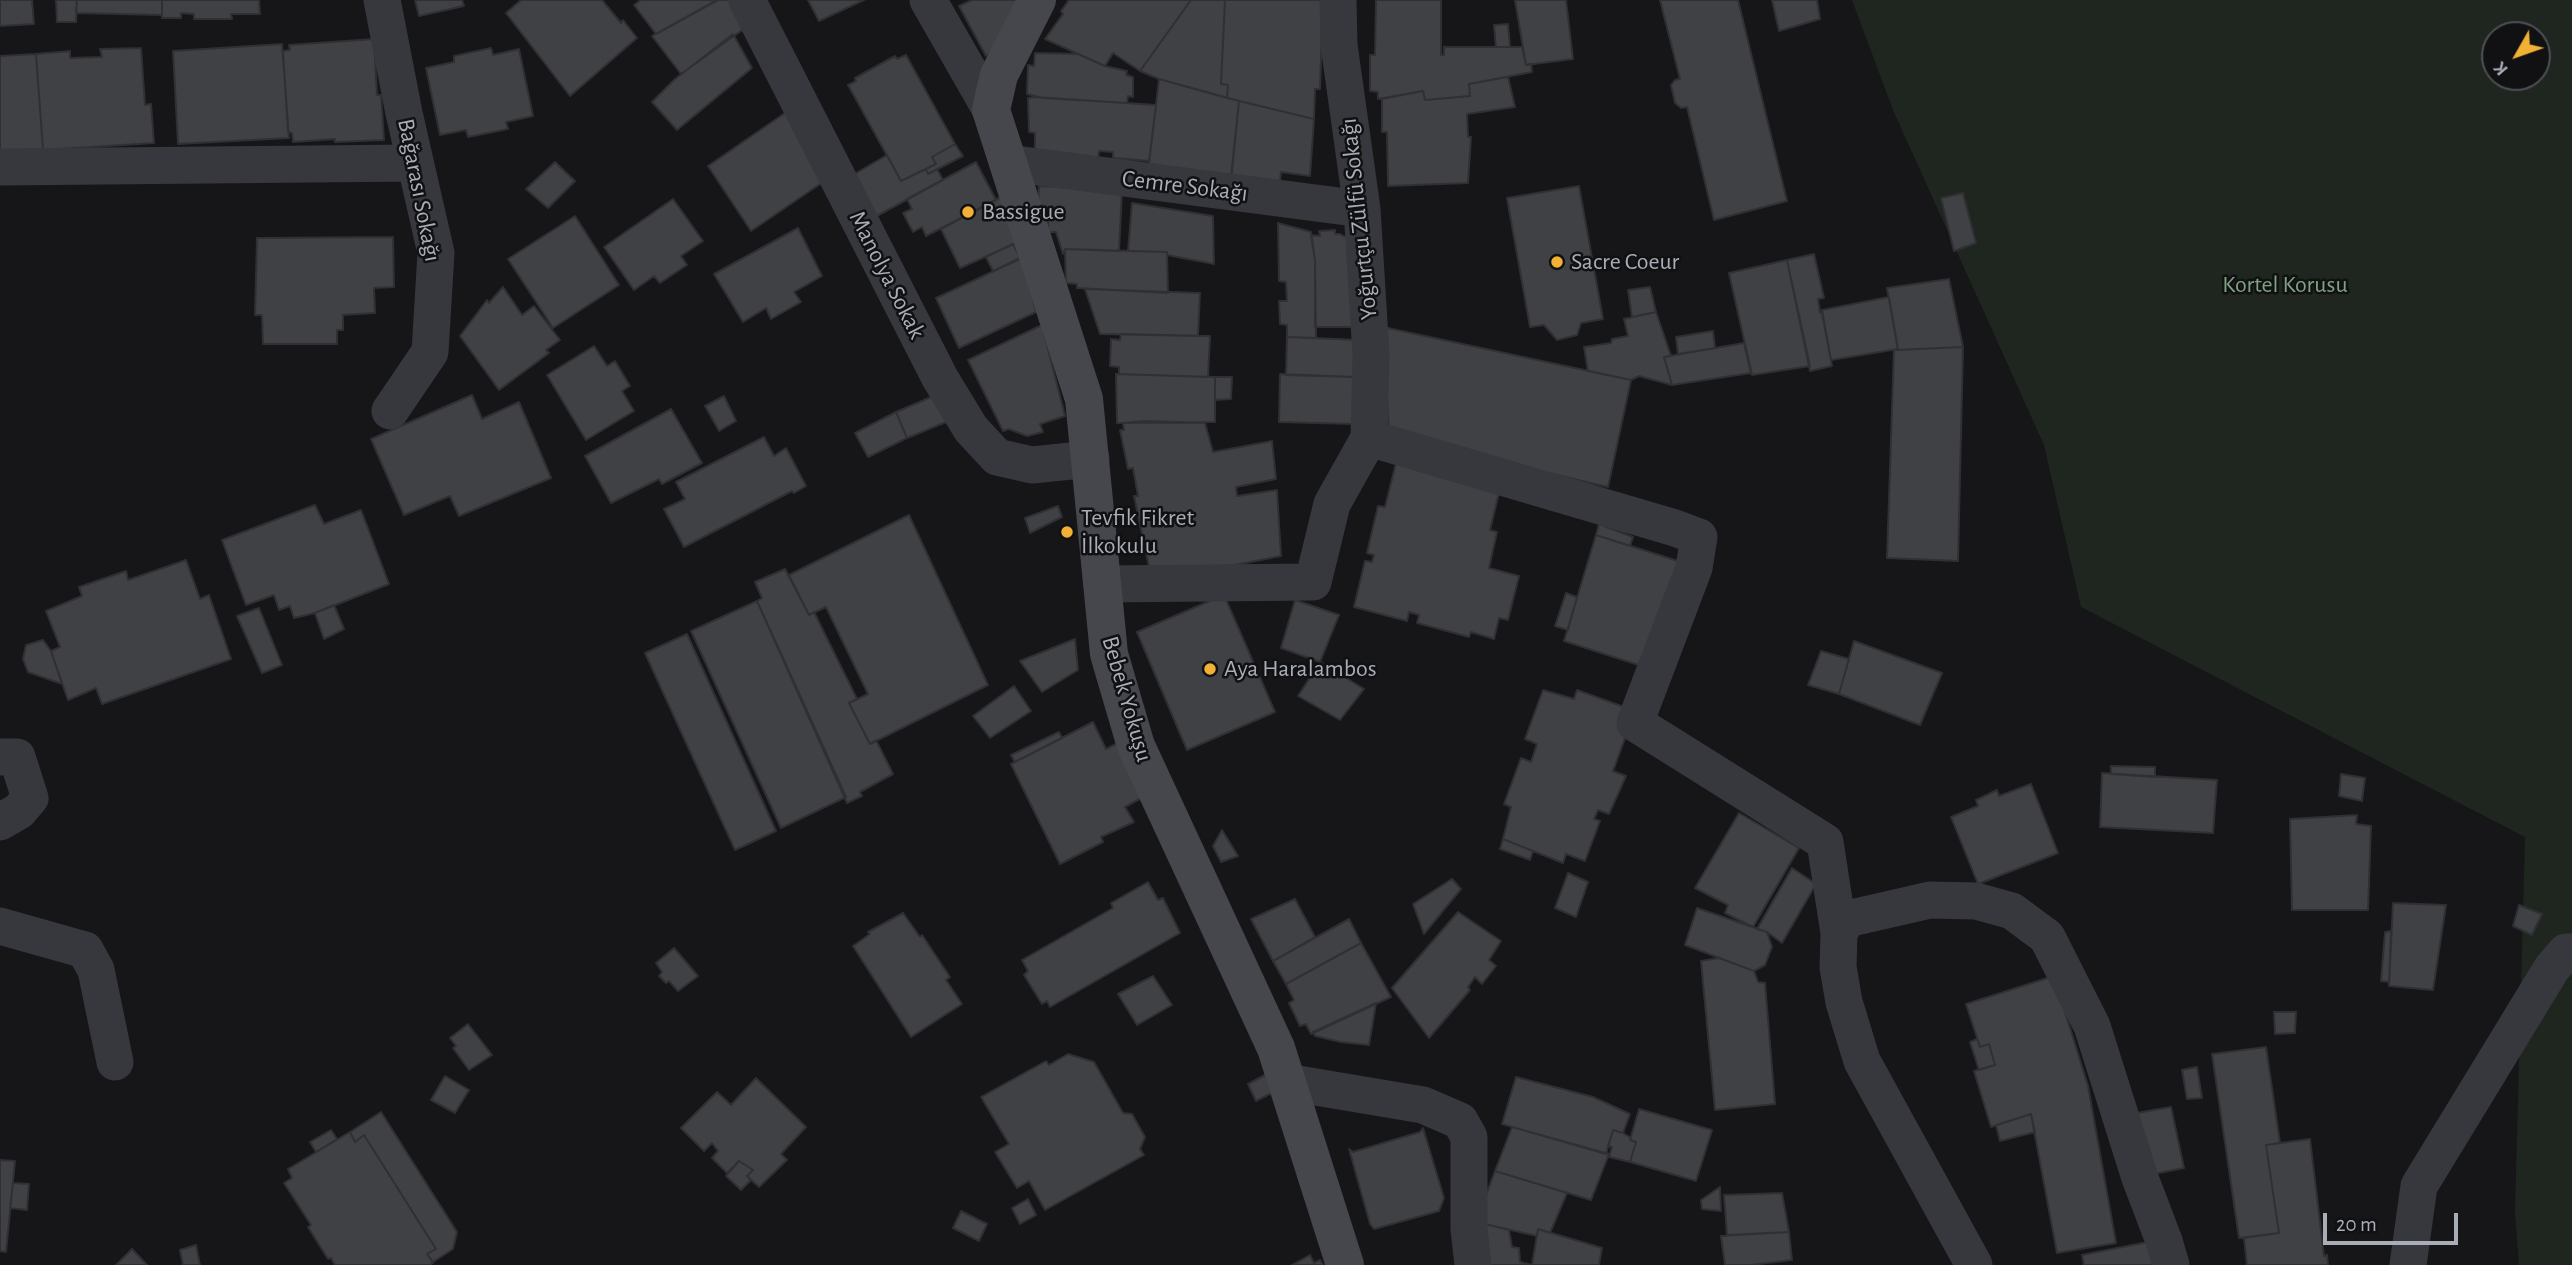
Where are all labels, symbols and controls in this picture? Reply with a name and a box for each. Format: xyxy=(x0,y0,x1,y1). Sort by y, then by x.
north arrow xyxy=(2481,21,2551,91)
text: K xyxy=(2490,58,2512,79)
street label: Bağarası Sokağı xyxy=(391,116,447,264)
street label: Yoğurtçu Zülfü Sokağı xyxy=(1334,117,1384,321)
street label: Cemre Sokağı xyxy=(1120,164,1250,208)
place label: Bassigue xyxy=(982,198,1065,226)
marker: Bassigue xyxy=(960,204,976,220)
street label: Manolya Sokak xyxy=(842,206,932,344)
place label: Sacre Coeur xyxy=(1571,248,1679,276)
marker: Sacre Coeur xyxy=(1549,254,1565,270)
park label: Kortel Korusu xyxy=(2222,271,2348,299)
place label: Tevfik Fikret İlkokulu xyxy=(1081,504,1194,560)
marker: Tevfik Fikret İlkokulu xyxy=(1059,524,1075,540)
street label: Bebek Yokuşu xyxy=(1095,633,1159,765)
place label: Aya Haralambos xyxy=(1224,655,1377,683)
marker: Aya Haralambos xyxy=(1202,661,1218,677)
scale bar xyxy=(2327,1198,2462,1242)
text: 20 m xyxy=(2336,1214,2377,1235)

